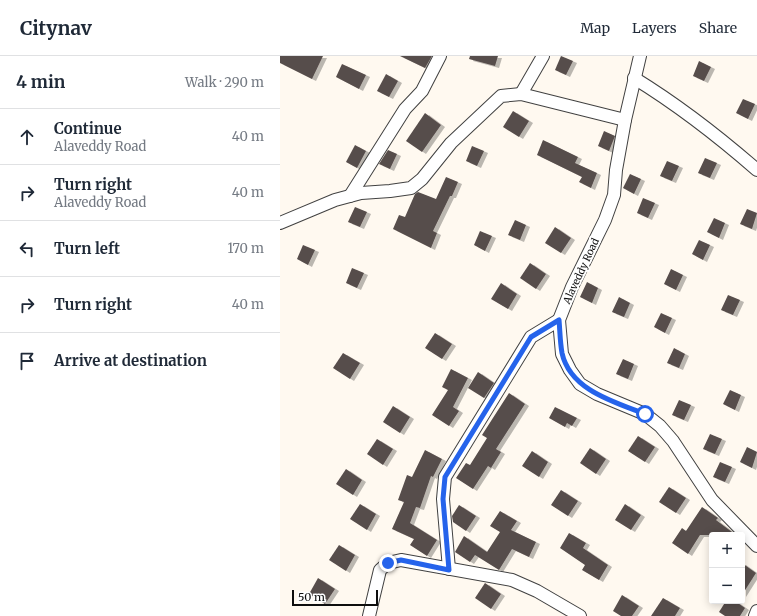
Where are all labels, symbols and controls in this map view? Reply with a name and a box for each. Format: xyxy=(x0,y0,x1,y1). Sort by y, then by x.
text: Citynav xyxy=(20,16,92,40)
text: Map xyxy=(580,19,610,37)
text: Layers xyxy=(632,19,677,37)
text: Share xyxy=(699,19,737,37)
text: 4 min xyxy=(16,71,65,93)
text: Walk · 290 m xyxy=(185,74,264,91)
text: Continue xyxy=(54,119,122,138)
icon: ahead xyxy=(16,126,38,148)
text: 40 m xyxy=(232,128,264,145)
text: Alaveddy Road xyxy=(54,138,146,155)
text: Turn right xyxy=(54,175,132,194)
icon: right xyxy=(16,182,38,204)
text: 40 m xyxy=(232,184,264,201)
text: Alaveddy Road xyxy=(54,194,146,211)
street label: Alaveddy Road xyxy=(560,236,602,307)
icon: left xyxy=(16,238,38,260)
text: Turn left xyxy=(54,239,120,258)
text: 170 m xyxy=(227,240,264,257)
icon: right xyxy=(16,294,38,316)
text: Turn right xyxy=(54,295,132,314)
text: 40 m xyxy=(232,296,264,313)
icon: arrive xyxy=(16,350,38,372)
text: Arrive at destination xyxy=(54,351,207,370)
route start xyxy=(636,405,654,423)
map controls xyxy=(709,532,745,604)
button: + xyxy=(709,532,745,568)
route end xyxy=(379,554,397,572)
button: − xyxy=(709,568,745,604)
scale bar xyxy=(292,588,378,607)
text: 50 m xyxy=(298,590,325,604)

